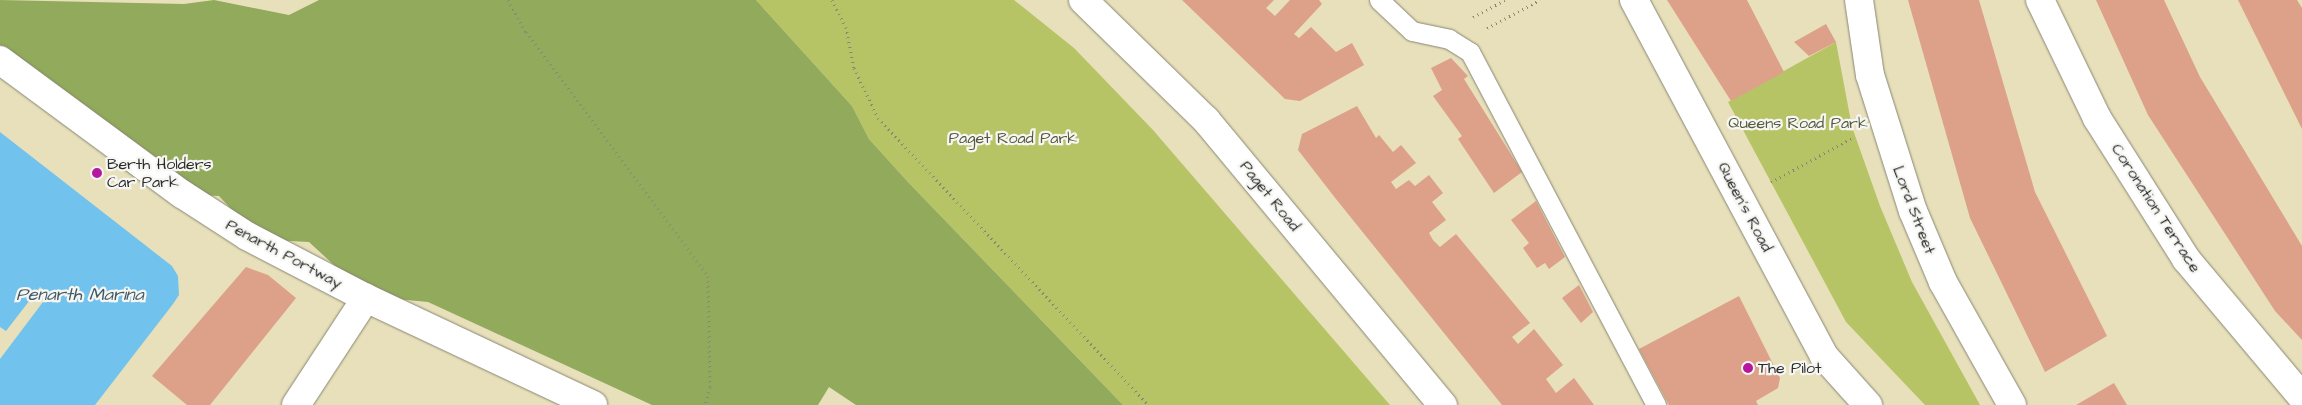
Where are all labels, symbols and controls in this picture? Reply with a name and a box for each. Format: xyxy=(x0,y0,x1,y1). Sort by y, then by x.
park label: Queens Road Park xyxy=(1728,113,1868,133)
park label: Paget Road Park xyxy=(949,128,1077,148)
street label: Coronation Terrace xyxy=(2107,140,2205,276)
place label: Berth Holders Car Park xyxy=(107,154,212,192)
street label: Paget Road xyxy=(1236,157,1304,235)
street label: Queen's Road xyxy=(1713,159,1777,255)
street label: Lord Street xyxy=(1888,163,1940,257)
marker: Berth Holders Car Park xyxy=(91,167,103,179)
street label: Penarth Portway xyxy=(223,215,345,293)
water label: Penarth Marina xyxy=(16,284,144,306)
place label: The Pilot xyxy=(1758,358,1822,378)
marker: The Pilot xyxy=(1742,362,1754,374)

